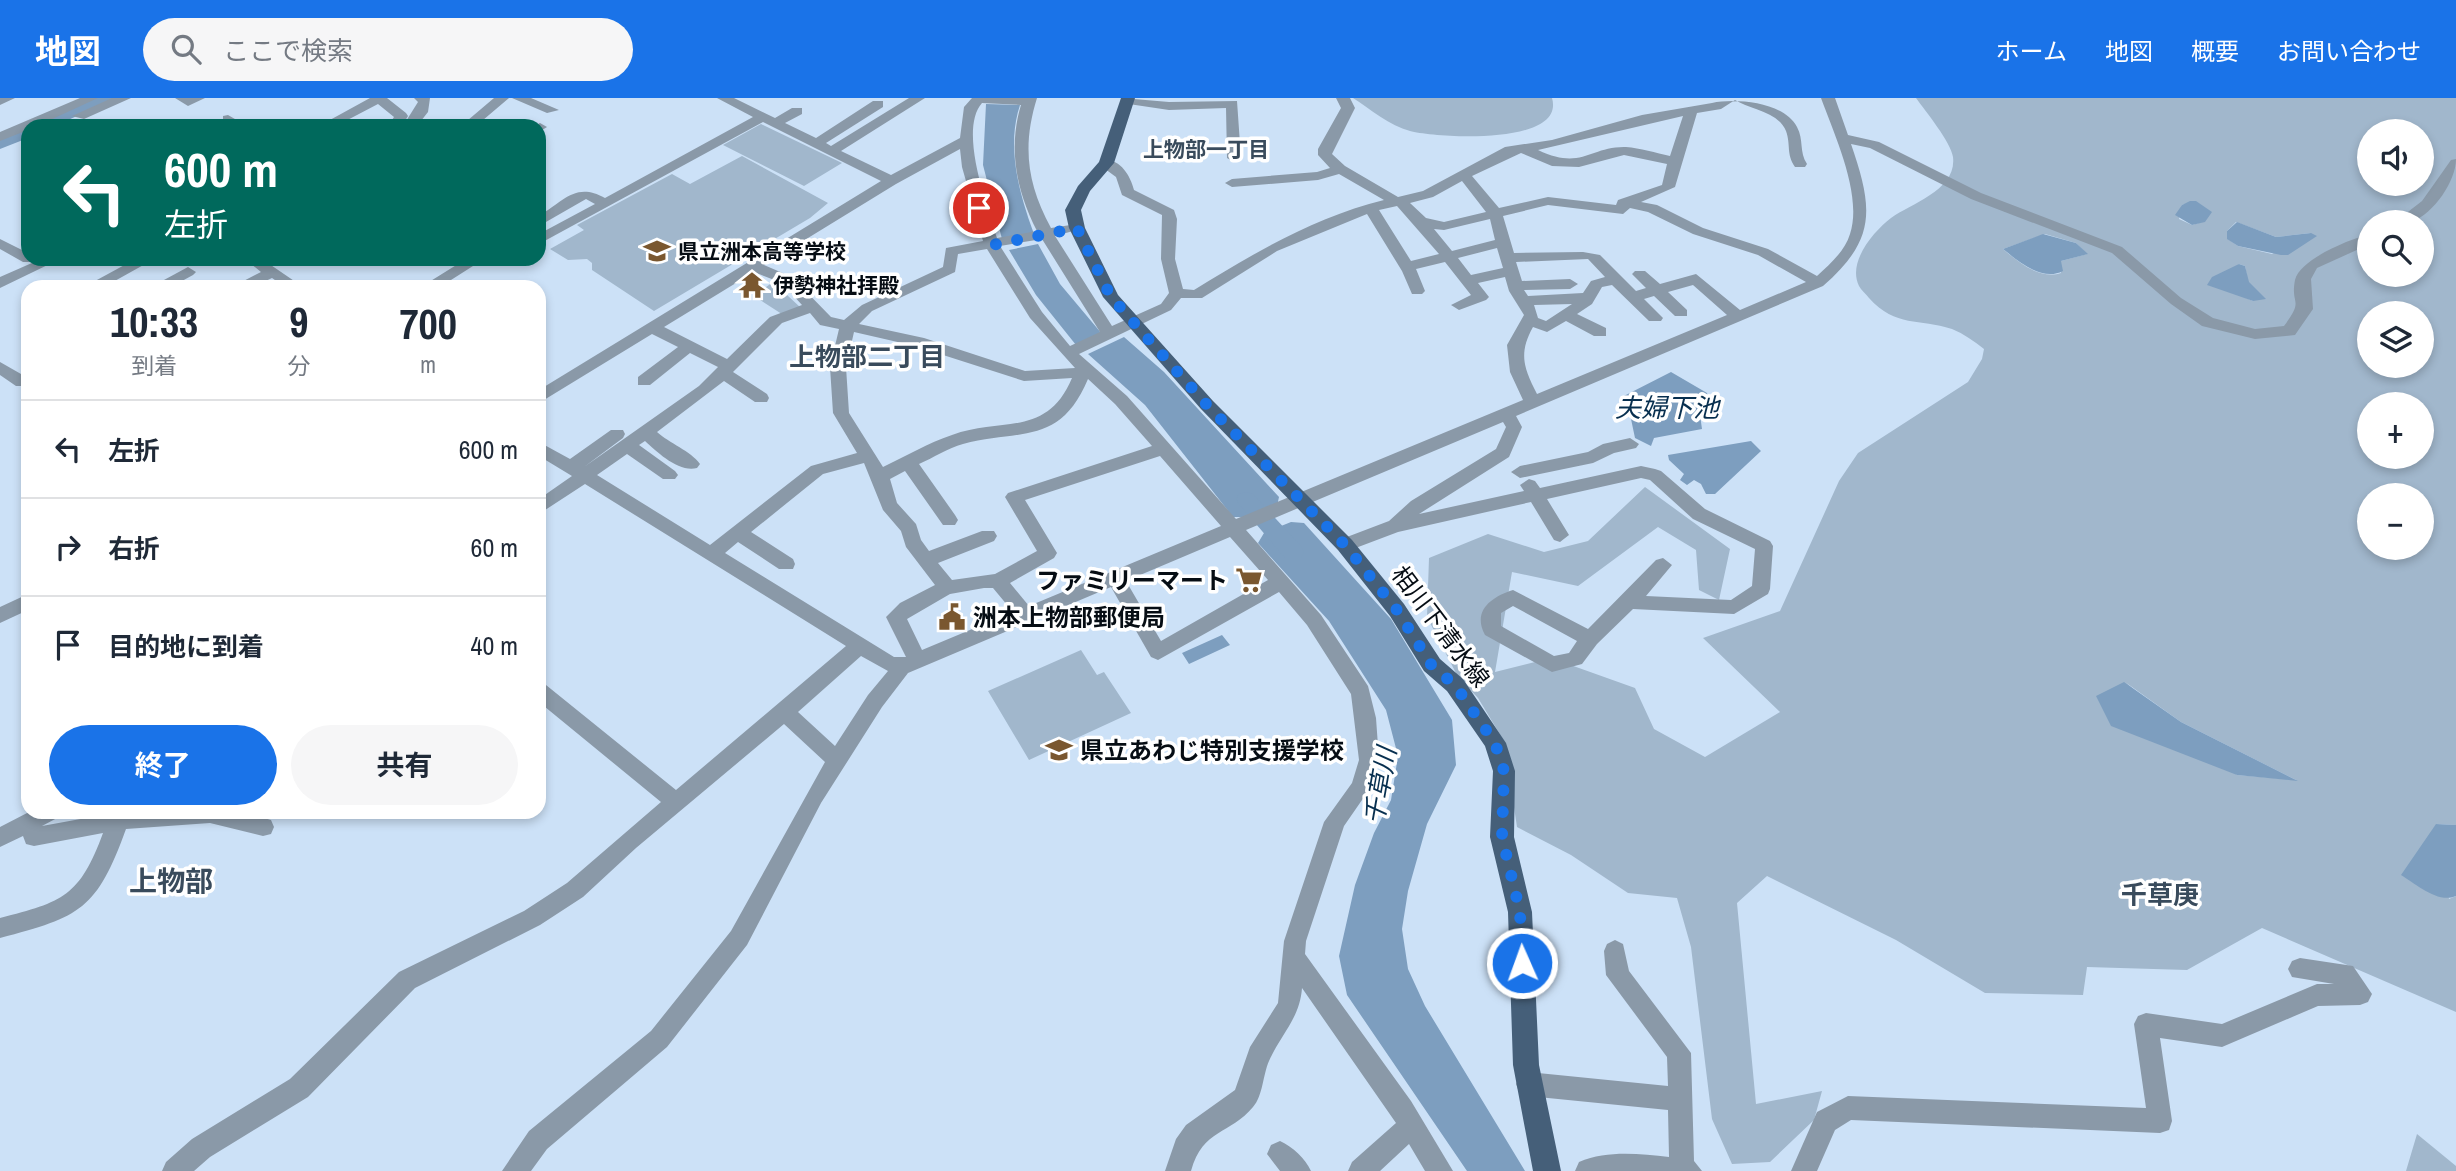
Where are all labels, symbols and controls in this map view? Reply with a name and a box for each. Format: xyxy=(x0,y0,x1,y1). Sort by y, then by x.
search box xyxy=(143,18,633,81)
text: 地図 xyxy=(35,29,101,73)
icon: search xyxy=(167,30,205,68)
text: ここで検索 xyxy=(223,33,353,68)
text: ホーム xyxy=(1996,35,2067,67)
text: 地図 xyxy=(2105,35,2153,67)
text: 概要 xyxy=(2191,35,2239,67)
text: お問い合わせ xyxy=(2277,35,2421,67)
map controls xyxy=(2357,119,2434,560)
button: sound xyxy=(2357,119,2434,196)
district label: 上物部一丁目 xyxy=(1143,135,1269,164)
text: 600 m xyxy=(164,136,278,202)
icon: left xyxy=(49,147,140,238)
pin xyxy=(949,178,1009,238)
icon: arrive xyxy=(960,189,998,227)
text: 左折 xyxy=(164,203,228,246)
button: search xyxy=(2357,210,2434,287)
school or university icon: 県立洲本高等学校 xyxy=(642,236,672,266)
place label: 県立洲本高等学校 xyxy=(678,237,846,266)
temple icon: 伊勢神社拝殿 xyxy=(737,270,767,300)
place label: 伊勢神社拝殿 xyxy=(773,271,899,300)
text: 10:33 xyxy=(110,294,198,350)
text: 9 xyxy=(289,294,308,350)
text: 700 xyxy=(399,296,457,352)
button: layers xyxy=(2357,301,2434,378)
district label: 上物部二丁目 xyxy=(789,339,945,374)
text: m xyxy=(420,349,436,380)
text: 到着 xyxy=(131,350,177,381)
text: 分 xyxy=(287,350,310,381)
water label: 夫婦下池 xyxy=(1615,390,1722,425)
button: + xyxy=(2357,392,2434,469)
icon: left xyxy=(49,430,87,468)
text: 600 m xyxy=(459,432,518,467)
text: 左折 xyxy=(108,433,160,468)
button: − xyxy=(2357,483,2434,560)
icon: right xyxy=(49,528,87,566)
text: 60 m xyxy=(471,530,518,565)
text: 右折 xyxy=(108,531,160,566)
street label: 相川下清水線 xyxy=(1385,559,1497,693)
place label: ファミリーマート xyxy=(1036,564,1228,596)
supermarket icon: ファミリーマート xyxy=(1234,565,1264,595)
place label: 洲本上物部郵便局 xyxy=(973,601,1165,633)
public building icon: 洲本上物部郵便局 xyxy=(937,602,967,632)
icon: arrive xyxy=(49,626,87,664)
text: 40 m xyxy=(471,628,518,663)
text: 目的地に到着 xyxy=(108,629,264,664)
button: 終了 xyxy=(49,725,277,805)
button: 共有 xyxy=(291,725,518,805)
place label: 県立あわじ特別支援学校 xyxy=(1080,734,1344,766)
school or university icon: 県立あわじ特別支援学校 xyxy=(1044,735,1074,765)
water label: 千草川 xyxy=(1356,742,1405,827)
district label: 上物部 xyxy=(129,862,213,900)
district label: 千草庚 xyxy=(2121,877,2199,912)
position arrow xyxy=(1485,926,1559,1000)

